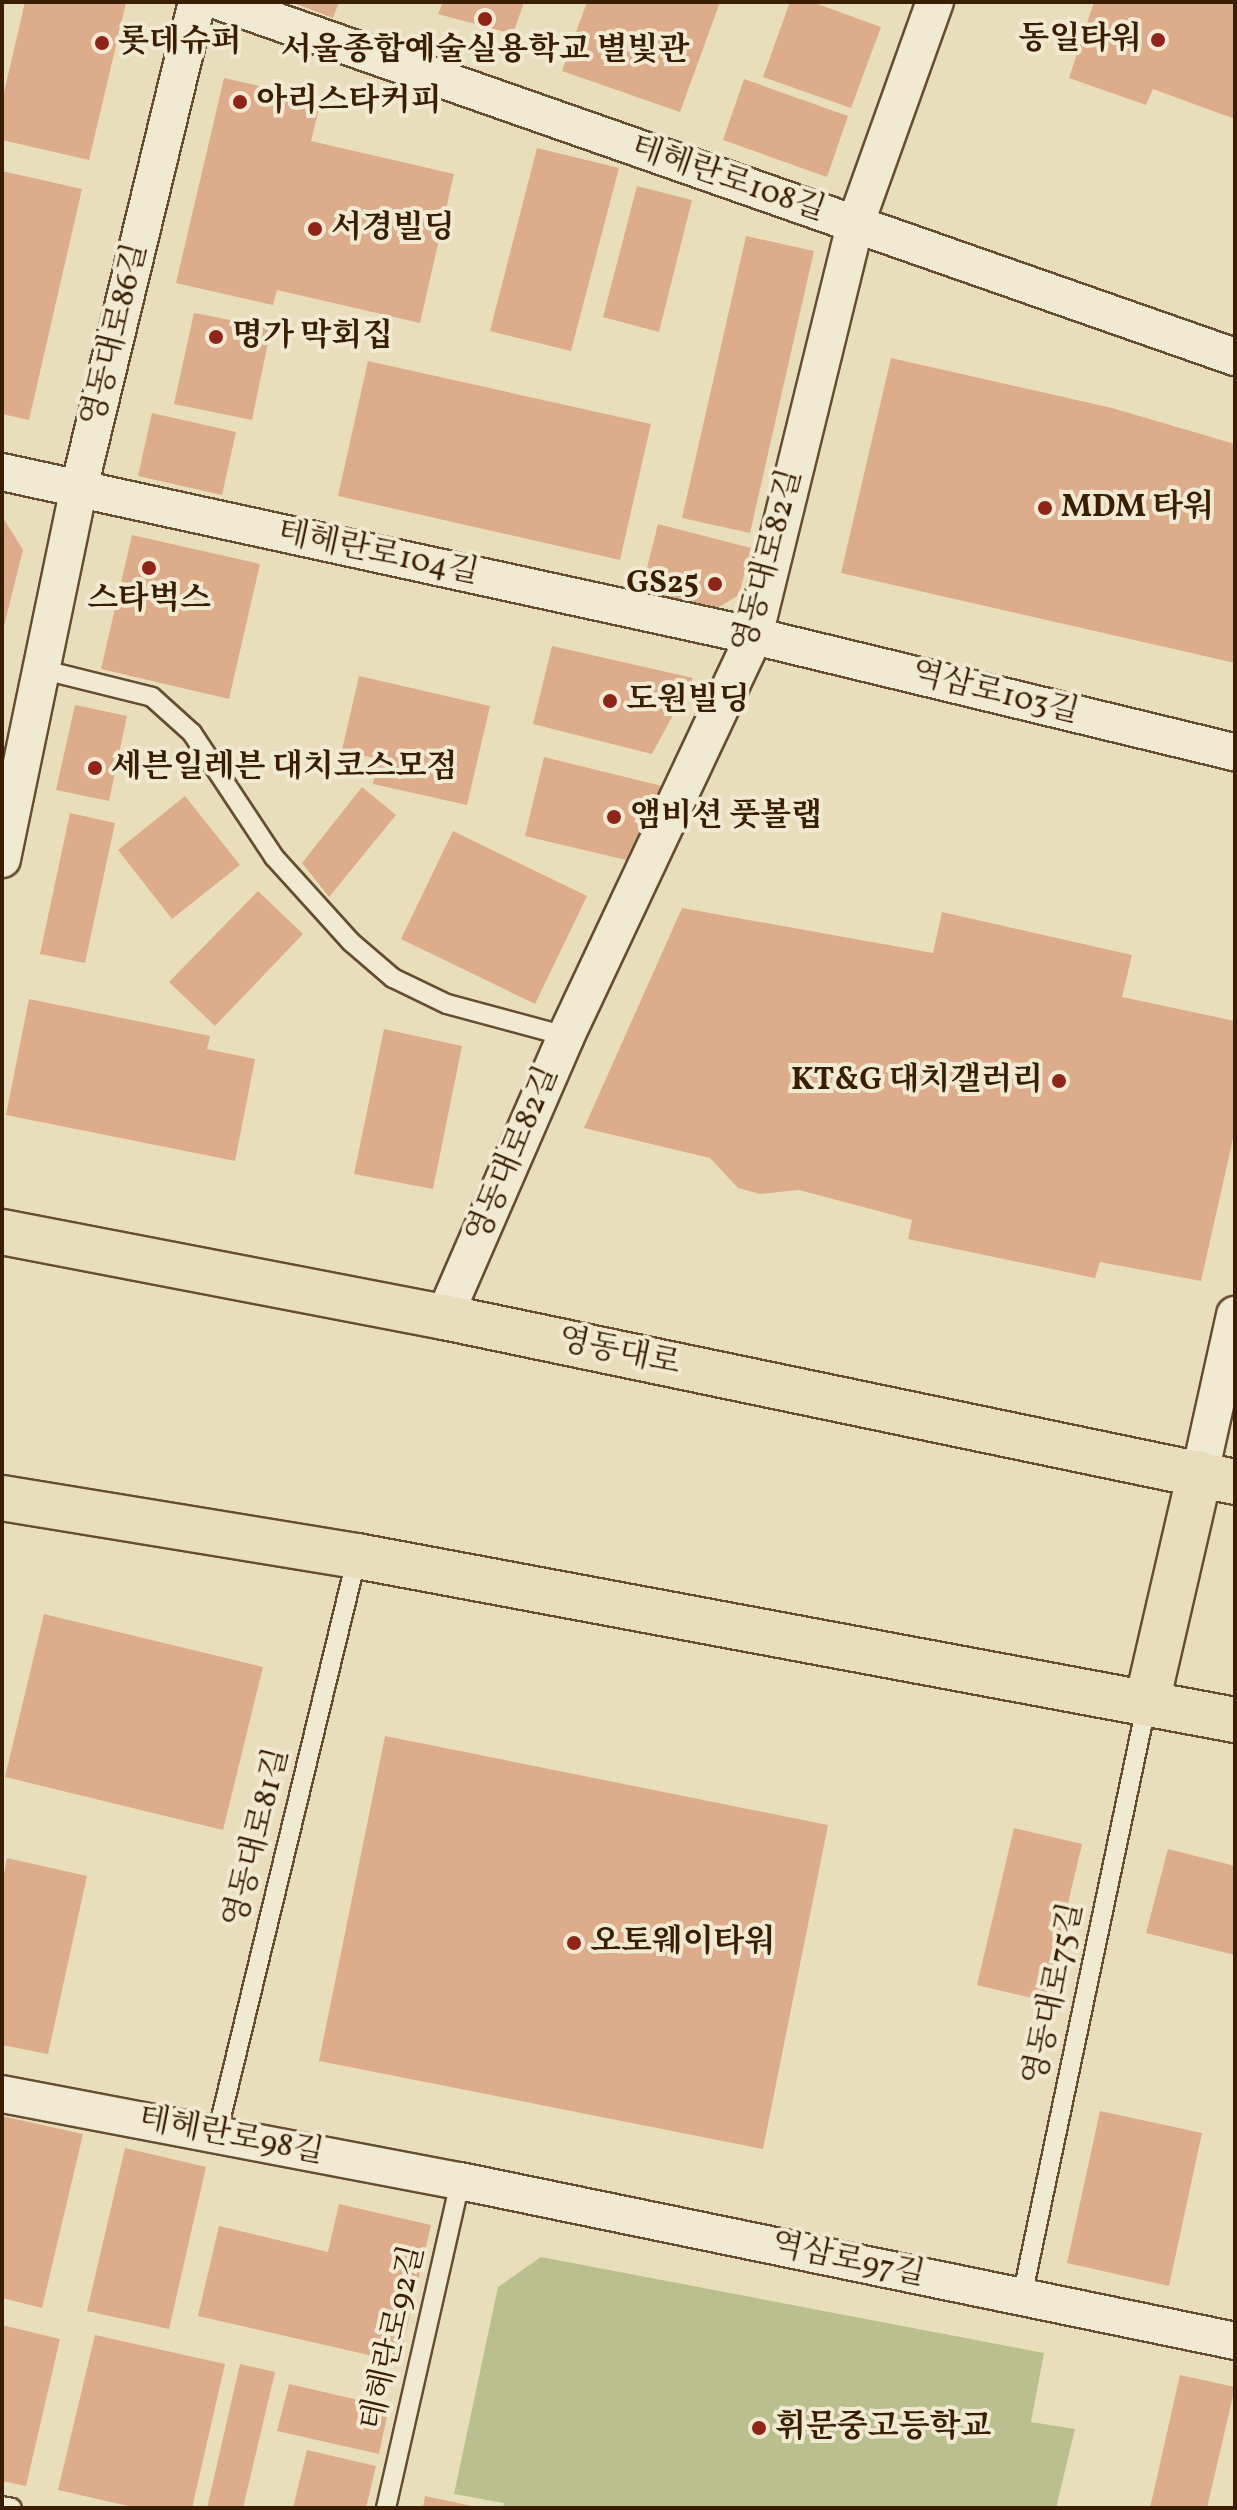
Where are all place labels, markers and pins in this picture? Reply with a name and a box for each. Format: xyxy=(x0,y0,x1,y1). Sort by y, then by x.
marker: 서울종합예술실용학교 별빛관 xyxy=(476,10,494,28)
place label: 동일타워 xyxy=(1018,21,1142,59)
place label: 롯데슈퍼 xyxy=(118,24,242,62)
marker: 동일타워 xyxy=(1149,31,1167,49)
place label: 서울종합예술실용학교 별빛관 xyxy=(281,32,689,70)
marker: 롯데슈퍼 xyxy=(93,34,111,52)
place label: 아리스타커피 xyxy=(256,83,441,121)
marker: 아리스타커피 xyxy=(231,93,249,111)
place label: 서경빌딩 xyxy=(331,210,455,248)
marker: 서경빌딩 xyxy=(306,220,324,238)
place label: 명가 막회집 xyxy=(232,318,393,356)
marker: 명가 막회집 xyxy=(207,328,225,346)
place label: MDM 타워 xyxy=(1061,489,1214,527)
marker: MDM 타워 xyxy=(1036,499,1054,517)
marker: 스타벅스 xyxy=(140,559,158,577)
place label: GS25 xyxy=(626,565,699,603)
marker: GS25 xyxy=(706,575,724,593)
place label: 스타벅스 xyxy=(87,581,211,619)
place label: 도원빌딩 xyxy=(626,682,750,720)
marker: 도원빌딩 xyxy=(601,692,619,710)
place label: 세븐일레븐 대치코스모점 xyxy=(111,749,457,787)
marker: 세븐일레븐 대치코스모점 xyxy=(86,759,104,777)
place label: 앰비션 풋볼랩 xyxy=(630,798,822,836)
marker: 앰비션 풋볼랩 xyxy=(605,808,623,826)
place label: KT&G 대치갤러리 xyxy=(791,1062,1043,1100)
marker: KT&G 대치갤러리 xyxy=(1050,1072,1068,1090)
place label: 오토웨이타워 xyxy=(590,1924,775,1962)
marker: 오토웨이타워 xyxy=(565,1934,583,1952)
place label: 휘문중고등학교 xyxy=(775,2409,991,2447)
marker: 휘문중고등학교 xyxy=(750,2419,768,2437)

